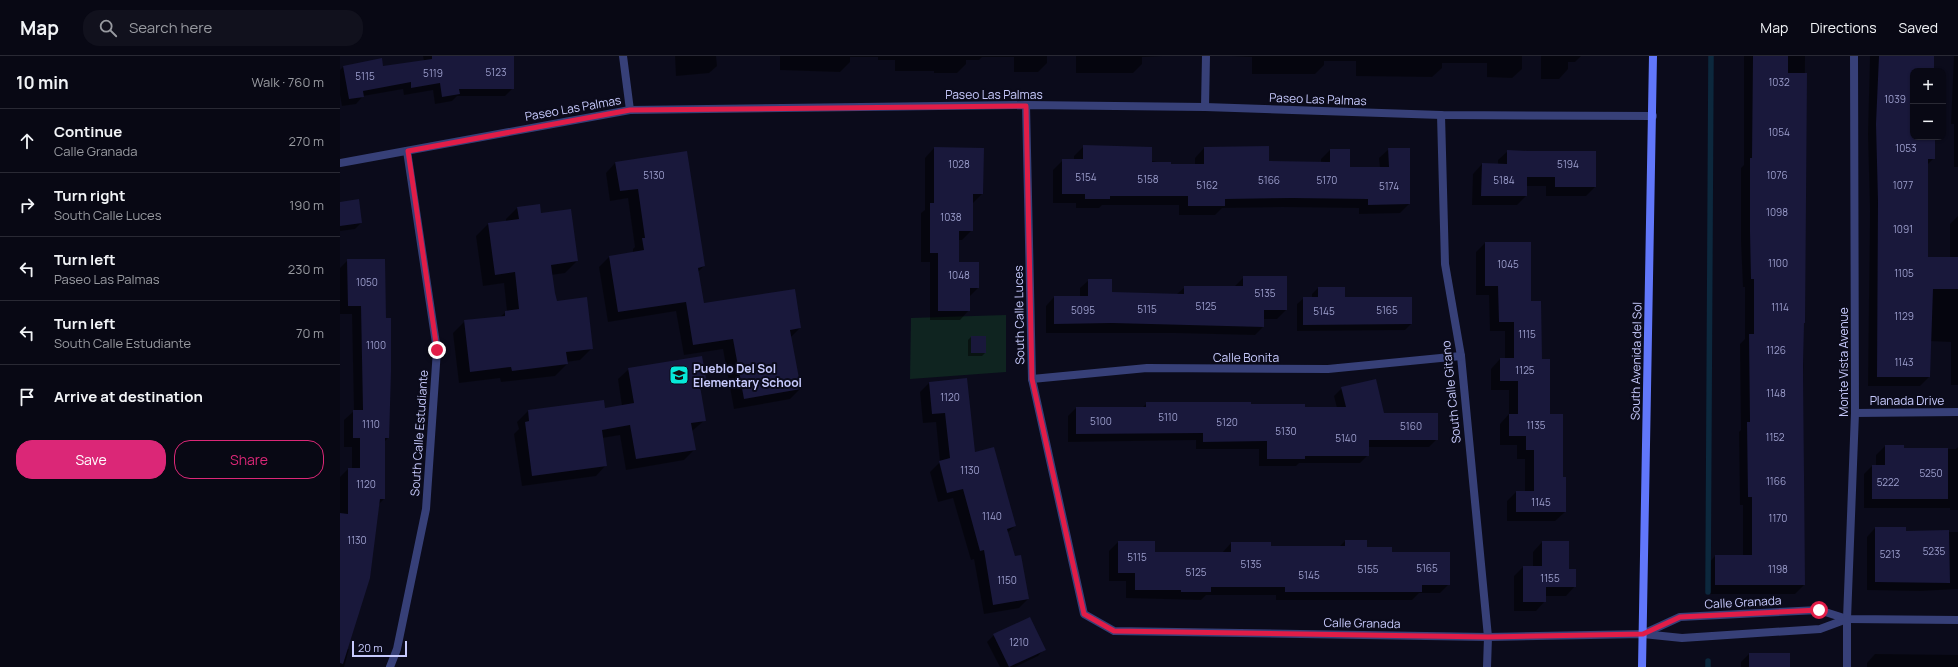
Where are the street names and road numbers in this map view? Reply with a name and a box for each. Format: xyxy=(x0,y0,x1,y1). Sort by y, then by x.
street label: Paseo Las Palmas xyxy=(945,86,1043,103)
street label: Paseo Las Palmas xyxy=(1269,89,1367,109)
street label: Paseo Las Palmas xyxy=(523,91,623,125)
street label: South Calle Luces xyxy=(1010,265,1028,365)
street label: South Avenida del Sol xyxy=(1626,302,1646,420)
street label: Monte Vista Avenue xyxy=(1835,307,1852,417)
street label: South Calle Gitano xyxy=(1437,340,1465,444)
street label: Calle Bonita xyxy=(1213,349,1279,366)
street label: South Calle Estudiante xyxy=(406,369,432,497)
street label: Planada Drive xyxy=(1870,392,1944,409)
street label: Calle Granada xyxy=(1704,591,1782,613)
street label: Calle Granada xyxy=(1323,614,1401,632)

